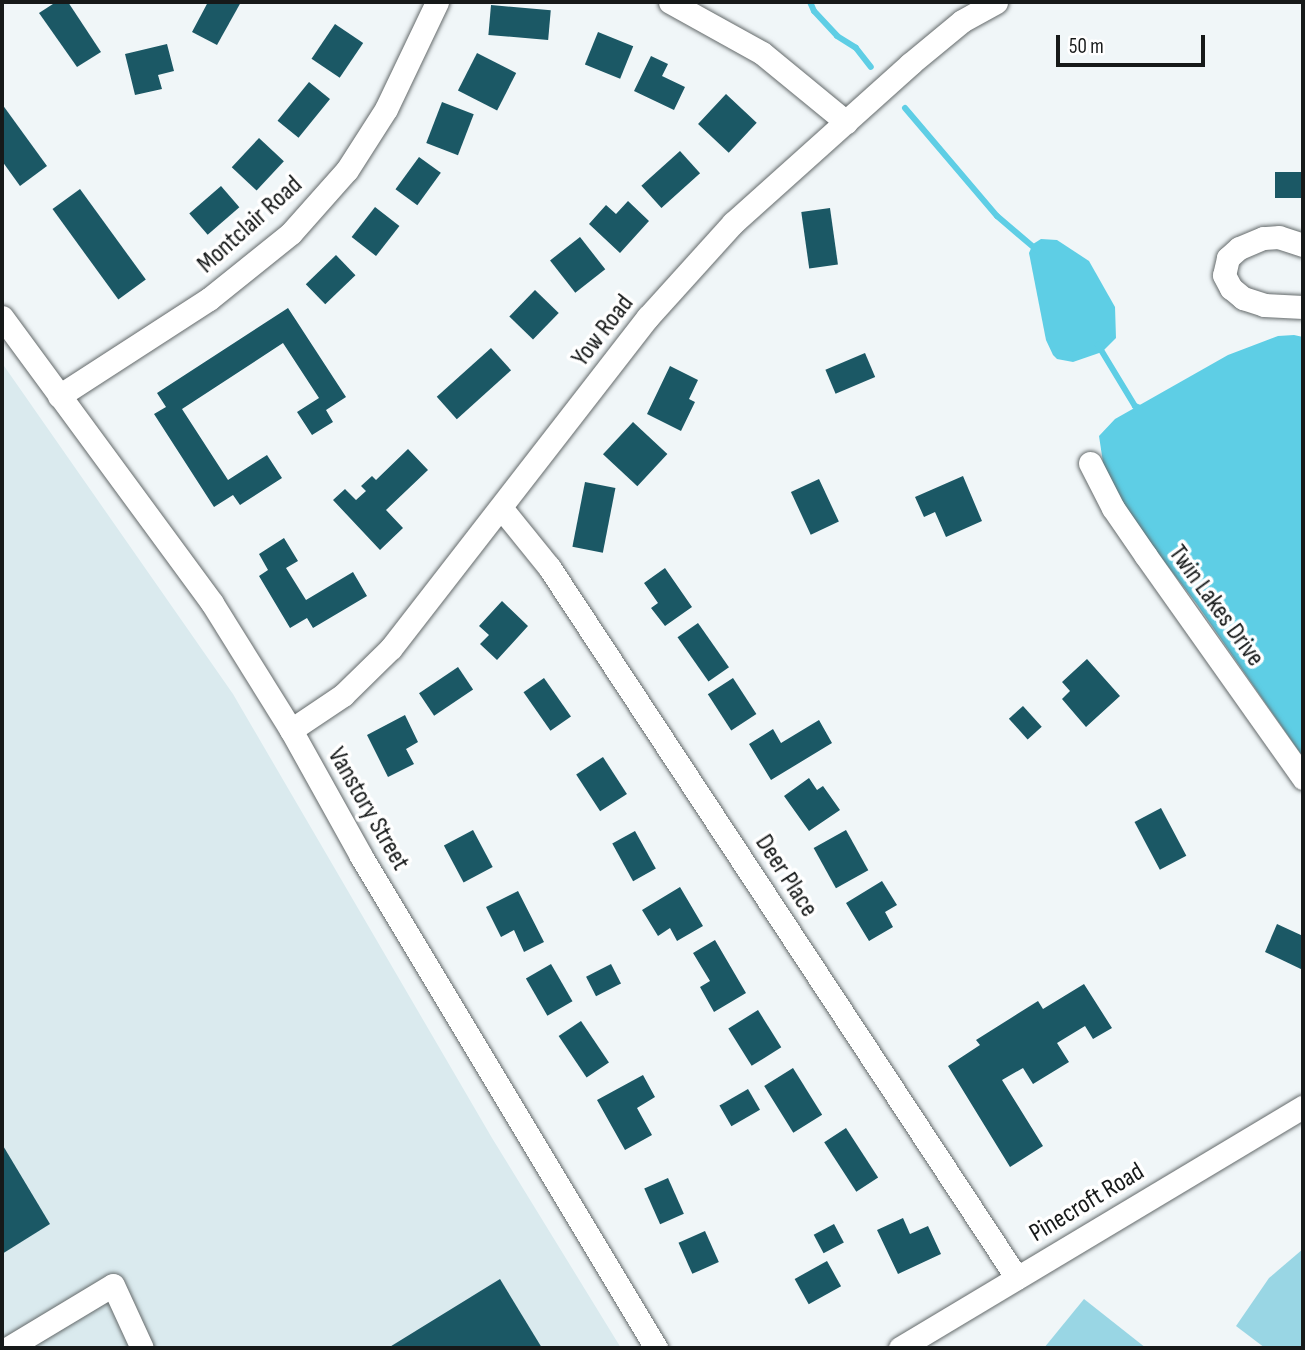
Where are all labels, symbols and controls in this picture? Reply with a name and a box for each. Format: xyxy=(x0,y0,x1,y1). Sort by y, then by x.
scale bar xyxy=(1060,21,1209,65)
text: 50 m xyxy=(1069,34,1104,59)
street label: Montclair Road xyxy=(191,170,309,280)
street label: Yow Road xyxy=(565,289,641,373)
street label: Twin Lakes Drive xyxy=(1161,539,1271,673)
street label: Vanstory Street xyxy=(320,742,416,876)
street label: Deer Place xyxy=(748,829,824,923)
street label: Pinecroft Road xyxy=(1024,1157,1150,1249)

